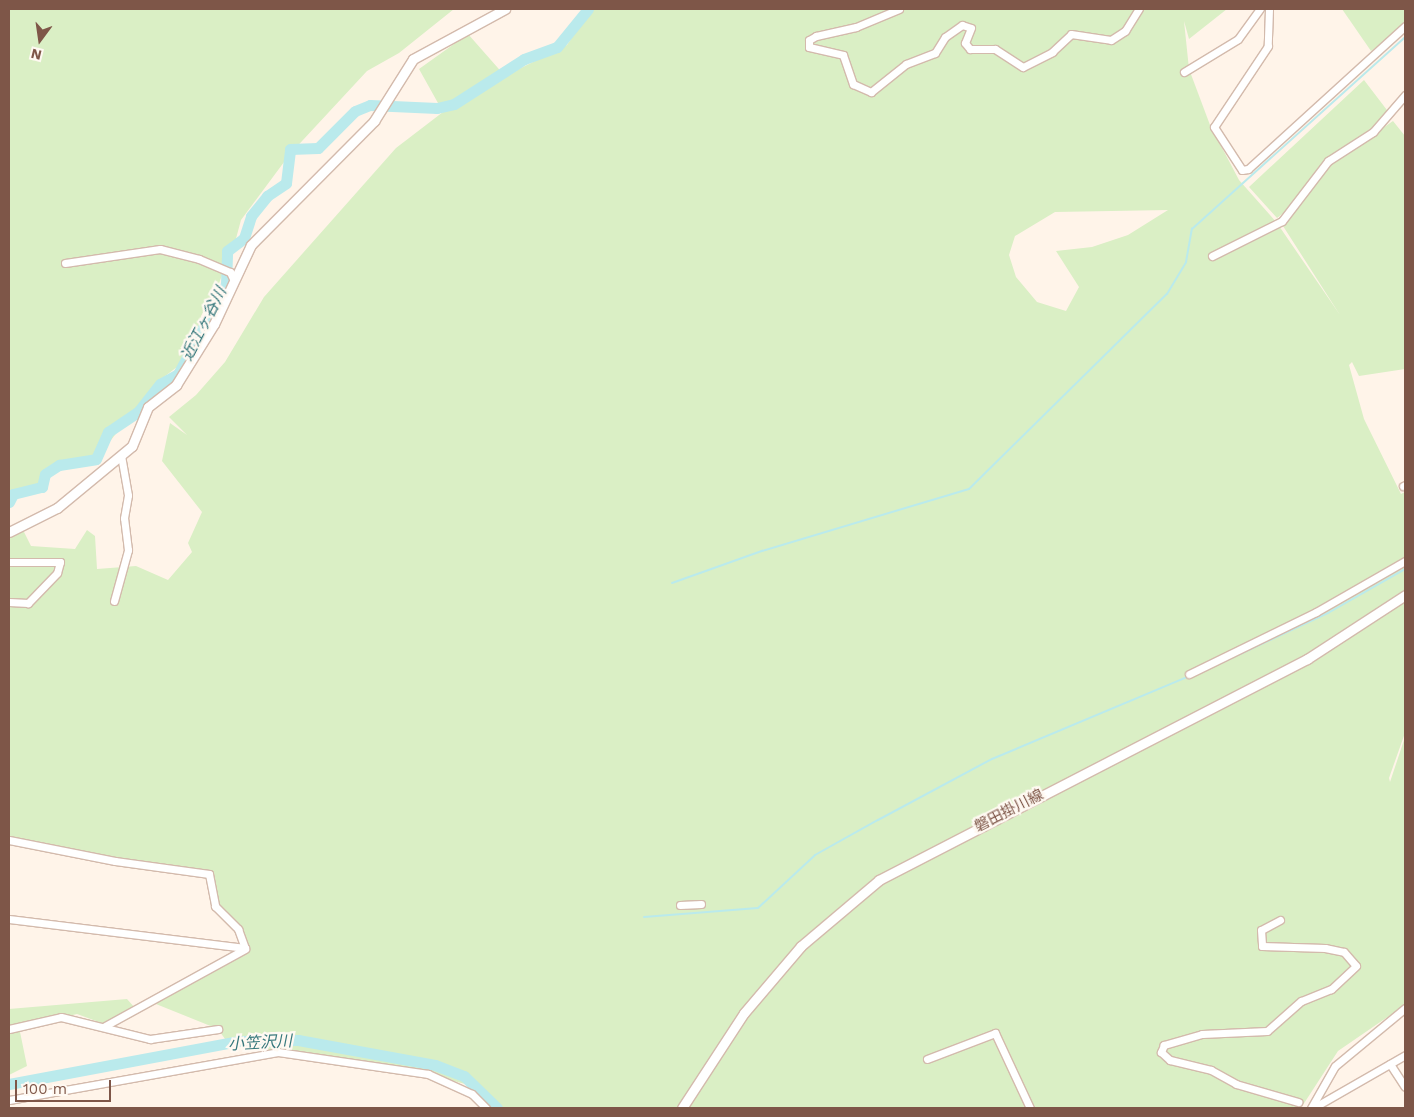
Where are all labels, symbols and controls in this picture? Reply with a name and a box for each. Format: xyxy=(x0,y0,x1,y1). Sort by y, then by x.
north arrow xyxy=(15,15,65,65)
text: N xyxy=(29,46,43,64)
water label: 近江ヶ谷川 xyxy=(177,284,231,364)
street label: 磐田掛川線 xyxy=(972,786,1046,836)
water label: 小笠沢川 xyxy=(228,1032,292,1054)
scale bar xyxy=(18,1070,114,1102)
text: 100 m xyxy=(23,1080,67,1098)

